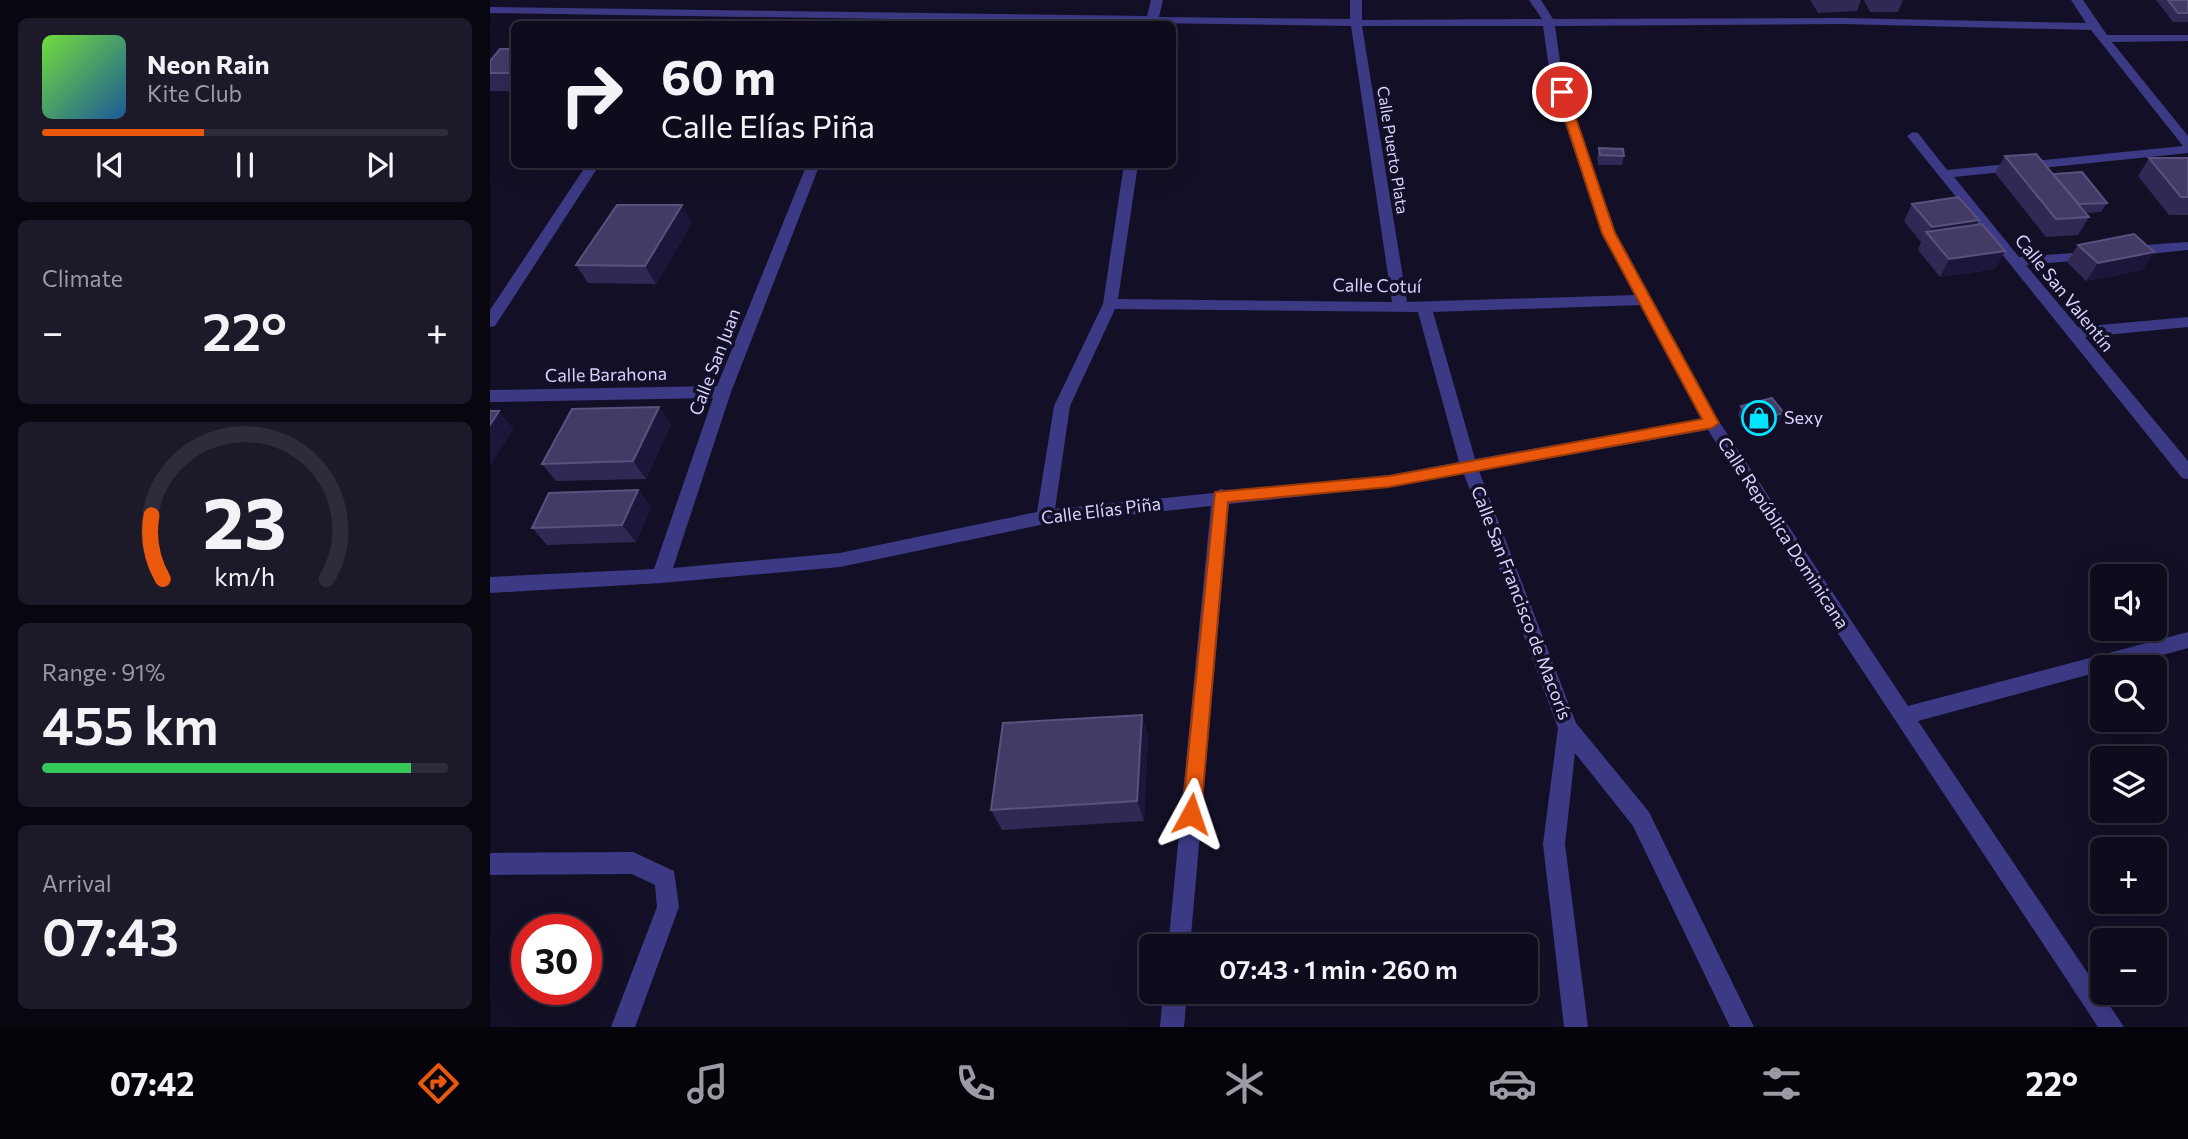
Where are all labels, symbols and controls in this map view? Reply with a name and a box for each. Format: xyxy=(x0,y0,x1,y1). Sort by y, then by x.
text: 60 m xyxy=(661,45,776,105)
text: Neon Rain xyxy=(147,48,270,79)
icon: right xyxy=(546,49,637,140)
pin xyxy=(1532,62,1592,122)
icon: arrive xyxy=(1543,73,1581,111)
text: Kite Club xyxy=(147,79,242,107)
street label: Calle Puerto Plata xyxy=(1374,85,1413,215)
text: Calle Elías Piña xyxy=(661,105,875,145)
icon: previous xyxy=(91,146,129,184)
icon: pause xyxy=(226,146,264,184)
icon: next xyxy=(361,146,399,184)
street label: Calle San Valentín xyxy=(2011,229,2119,356)
text: Climate xyxy=(42,264,123,292)
street label: Calle Cotuí xyxy=(1332,273,1423,297)
text: 22° xyxy=(202,298,287,362)
street label: Calle San Juan xyxy=(684,305,745,418)
text: − xyxy=(42,307,64,354)
text: + xyxy=(426,307,448,354)
street label: Calle Barahona xyxy=(545,362,667,386)
shop icon: Sexy xyxy=(1740,399,1778,437)
place label: Sexy xyxy=(1784,406,1823,428)
street label: Calle República Dominicana xyxy=(1713,432,1854,633)
text: 23 xyxy=(203,476,287,565)
street label: Calle San Francisco de Macorís xyxy=(1467,483,1577,723)
street label: Calle Elías Piña xyxy=(1040,492,1162,528)
text: km/h xyxy=(215,561,275,591)
map controls xyxy=(2090,564,2167,1005)
button: sound xyxy=(2090,564,2167,641)
button: search xyxy=(2090,655,2167,732)
text: Range · 91% xyxy=(42,658,165,686)
text: 455 km xyxy=(42,692,219,756)
button: layers xyxy=(2090,746,2167,823)
position arrow xyxy=(1154,777,1228,851)
button: + xyxy=(2090,837,2167,914)
text: Arrival xyxy=(42,869,112,897)
text: 07:43 xyxy=(42,903,179,967)
speed limit sign: 30 xyxy=(511,914,602,1005)
button: − xyxy=(2090,928,2167,1005)
text: 07:43 · 1 min · 260 m xyxy=(1219,953,1458,984)
icon: directions xyxy=(414,1059,463,1108)
icon: music xyxy=(683,1059,732,1108)
icon: phone xyxy=(951,1059,1000,1108)
icon: climate xyxy=(1220,1059,1269,1108)
icon: car xyxy=(1488,1059,1537,1108)
icon: filters xyxy=(1757,1059,1806,1108)
text: 07:42 xyxy=(110,1063,194,1103)
text: 22° xyxy=(2025,1063,2078,1103)

